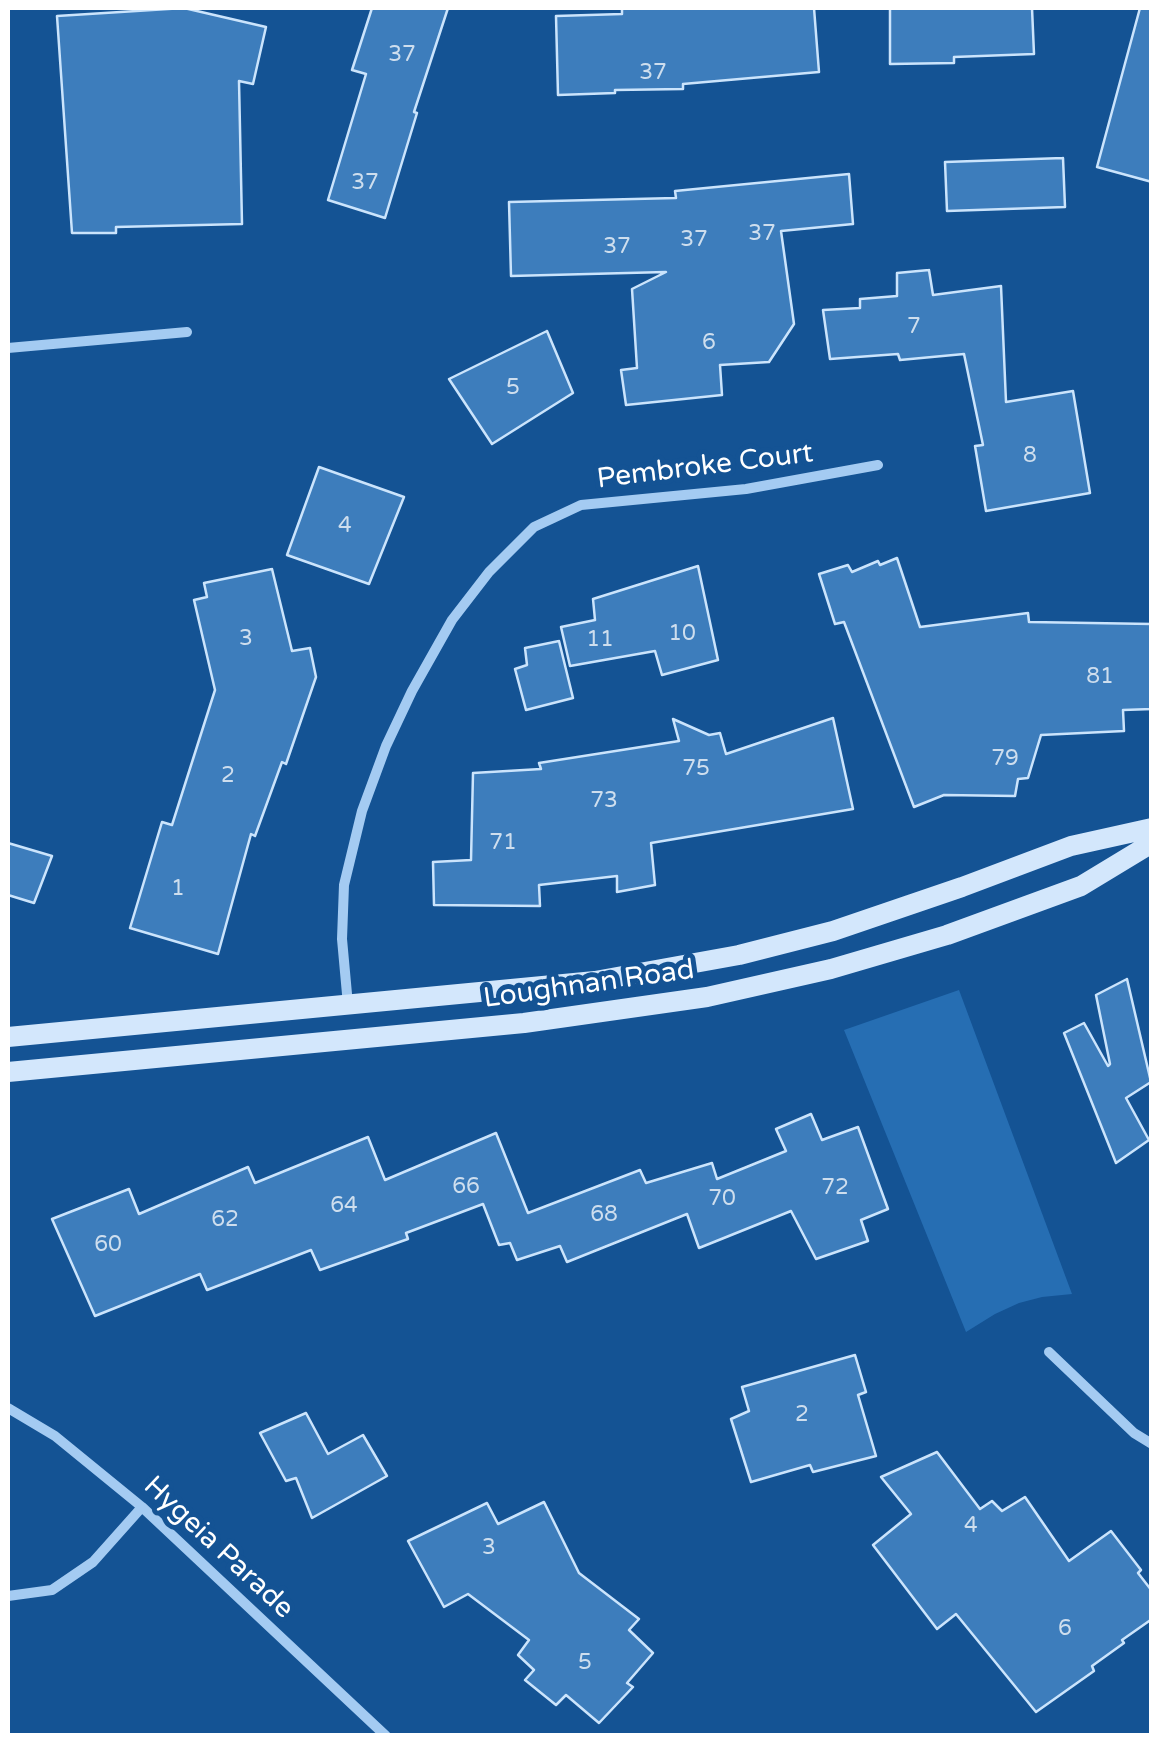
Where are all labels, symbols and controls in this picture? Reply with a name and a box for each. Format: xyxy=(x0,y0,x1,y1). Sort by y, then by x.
house number: 37 xyxy=(388,42,416,68)
house number: 37 xyxy=(639,60,667,86)
house number: 37 xyxy=(351,170,379,196)
house number: 37 xyxy=(748,221,776,247)
house number: 37 xyxy=(680,227,708,253)
house number: 37 xyxy=(603,234,631,260)
house number: 7 xyxy=(907,314,921,340)
house number: 6 xyxy=(702,330,716,356)
house number: 5 xyxy=(506,375,520,401)
street label: Pembroke Court xyxy=(595,437,815,497)
house number: 8 xyxy=(1023,443,1037,469)
house number: 4 xyxy=(338,513,352,539)
house number: 10 xyxy=(668,621,696,647)
house number: 3 xyxy=(239,626,253,652)
house number: 11 xyxy=(586,627,614,653)
house number: 81 xyxy=(1086,664,1114,690)
house number: 79 xyxy=(991,746,1019,772)
house number: 75 xyxy=(682,756,710,782)
house number: 2 xyxy=(221,763,235,789)
house number: 73 xyxy=(590,788,618,814)
house number: 71 xyxy=(489,830,517,856)
house number: 1 xyxy=(171,876,185,902)
street label: Loughnan Road xyxy=(481,954,697,1016)
house number: 66 xyxy=(452,1174,480,1200)
house number: 72 xyxy=(821,1175,849,1201)
house number: 70 xyxy=(708,1186,736,1212)
house number: 64 xyxy=(330,1193,358,1219)
house number: 68 xyxy=(590,1202,618,1228)
house number: 62 xyxy=(211,1207,239,1233)
house number: 60 xyxy=(94,1232,122,1258)
house number: 2 xyxy=(795,1402,809,1428)
street label: Hygeia Parade xyxy=(136,1470,300,1626)
house number: 4 xyxy=(964,1513,978,1539)
house number: 3 xyxy=(482,1535,496,1561)
house number: 6 xyxy=(1058,1616,1072,1642)
house number: 5 xyxy=(578,1650,592,1676)

